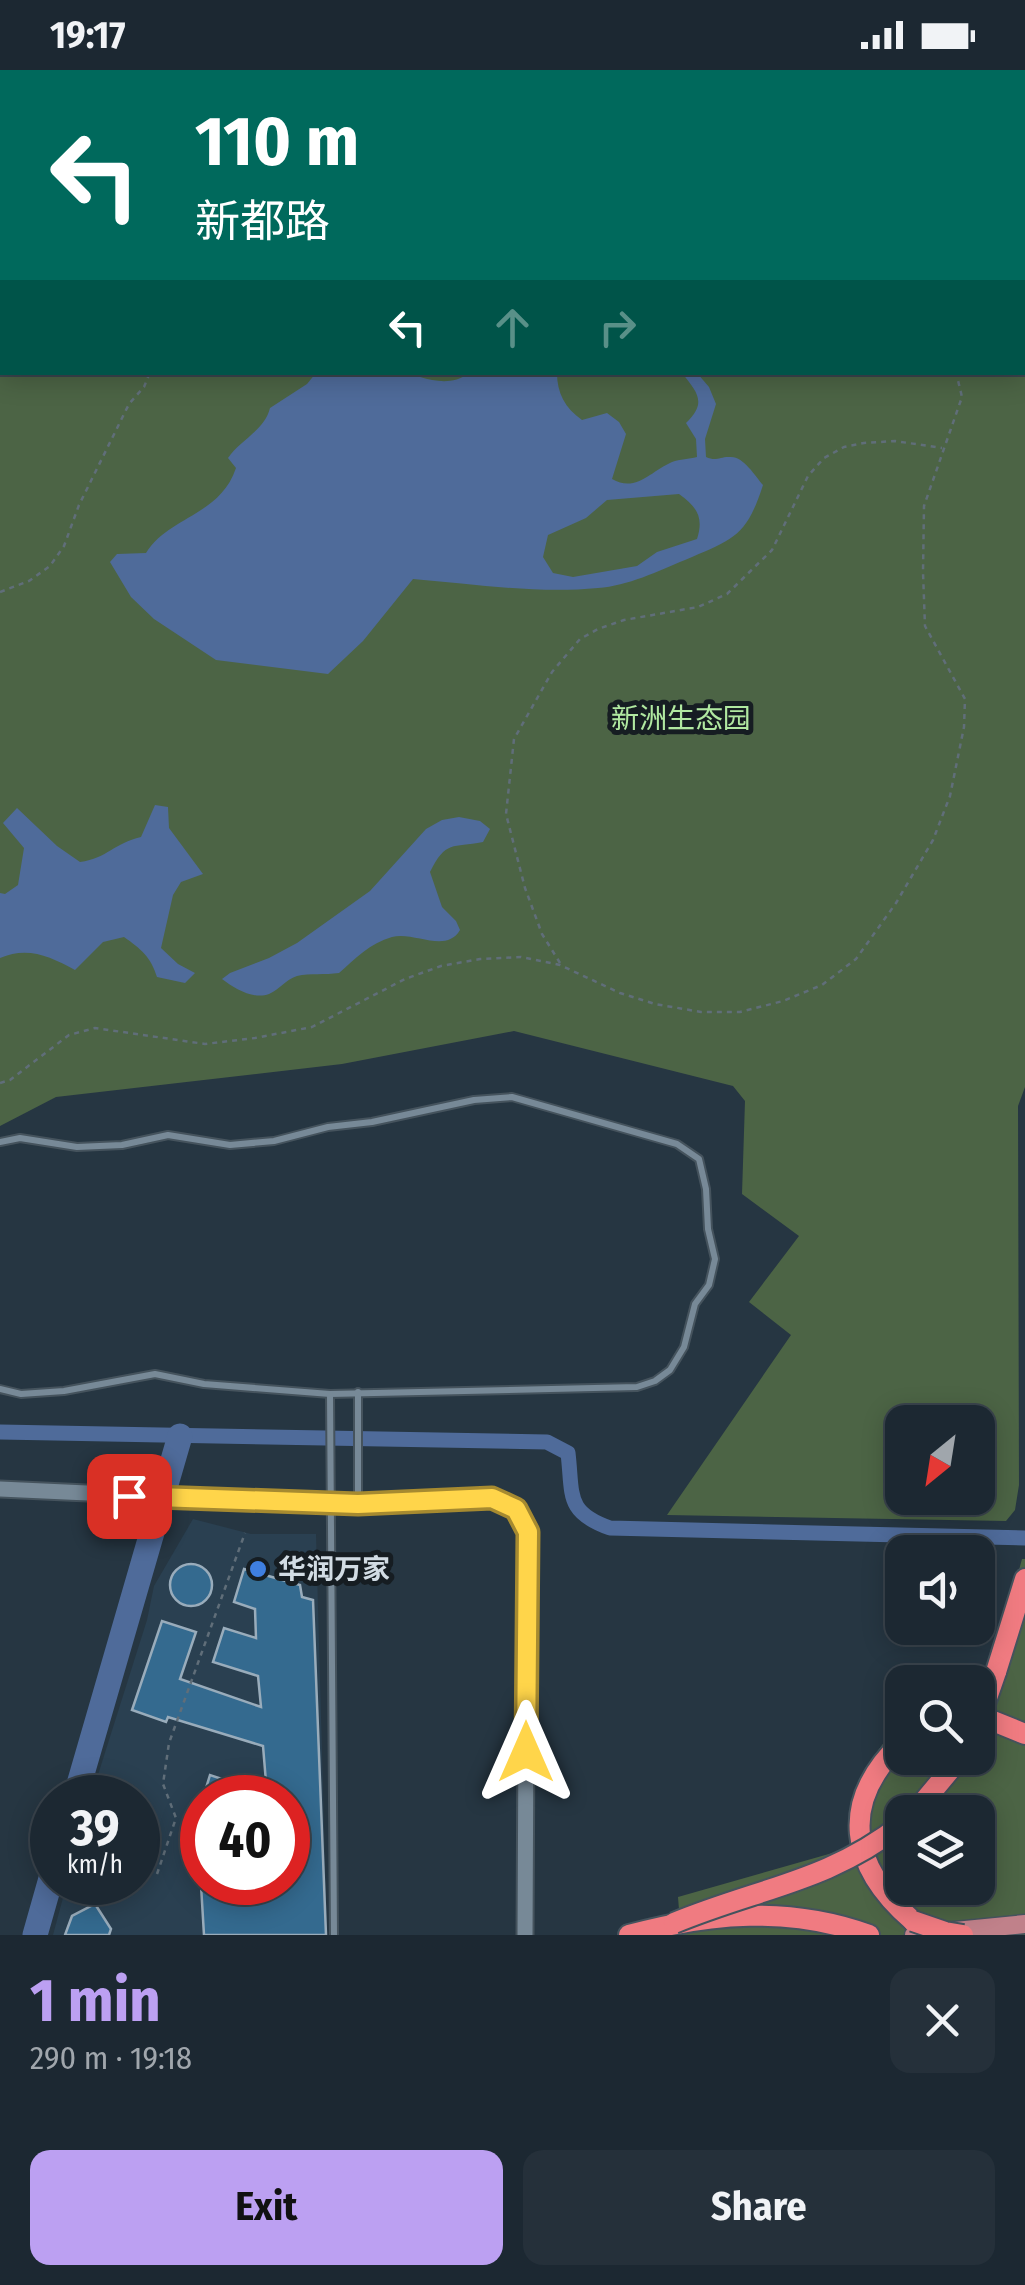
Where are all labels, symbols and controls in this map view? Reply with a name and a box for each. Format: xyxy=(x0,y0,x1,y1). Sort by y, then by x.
text: 19:17 xyxy=(50,12,125,58)
text: 110 m xyxy=(195,100,359,184)
icon: left xyxy=(30,110,160,240)
text: 新都路 xyxy=(195,195,330,249)
icon: left xyxy=(380,300,435,355)
icon: ahead xyxy=(485,300,540,355)
icon: right xyxy=(590,300,645,355)
park label: 新洲生态园 xyxy=(611,702,751,735)
north arrow xyxy=(885,1405,995,1515)
map controls xyxy=(885,1405,995,1905)
pin xyxy=(87,1454,172,1539)
icon: arrive xyxy=(102,1469,157,1524)
button: sound xyxy=(885,1535,995,1645)
place label: 华润万家 xyxy=(278,1553,390,1586)
marker: 华润万家 xyxy=(247,1558,269,1580)
button: search xyxy=(885,1665,995,1775)
position arrow xyxy=(474,1700,578,1804)
speed limit sign: 40 xyxy=(180,1775,310,1905)
button: layers xyxy=(885,1795,995,1905)
text: 39 xyxy=(70,1798,120,1858)
text: km/h xyxy=(67,1850,123,1880)
text: 1 min xyxy=(30,1965,161,2037)
button: close xyxy=(890,1968,995,2073)
text: 290 m · 19:18 xyxy=(30,2039,192,2077)
button: Exit xyxy=(30,2150,503,2265)
button: Share xyxy=(523,2150,995,2265)

